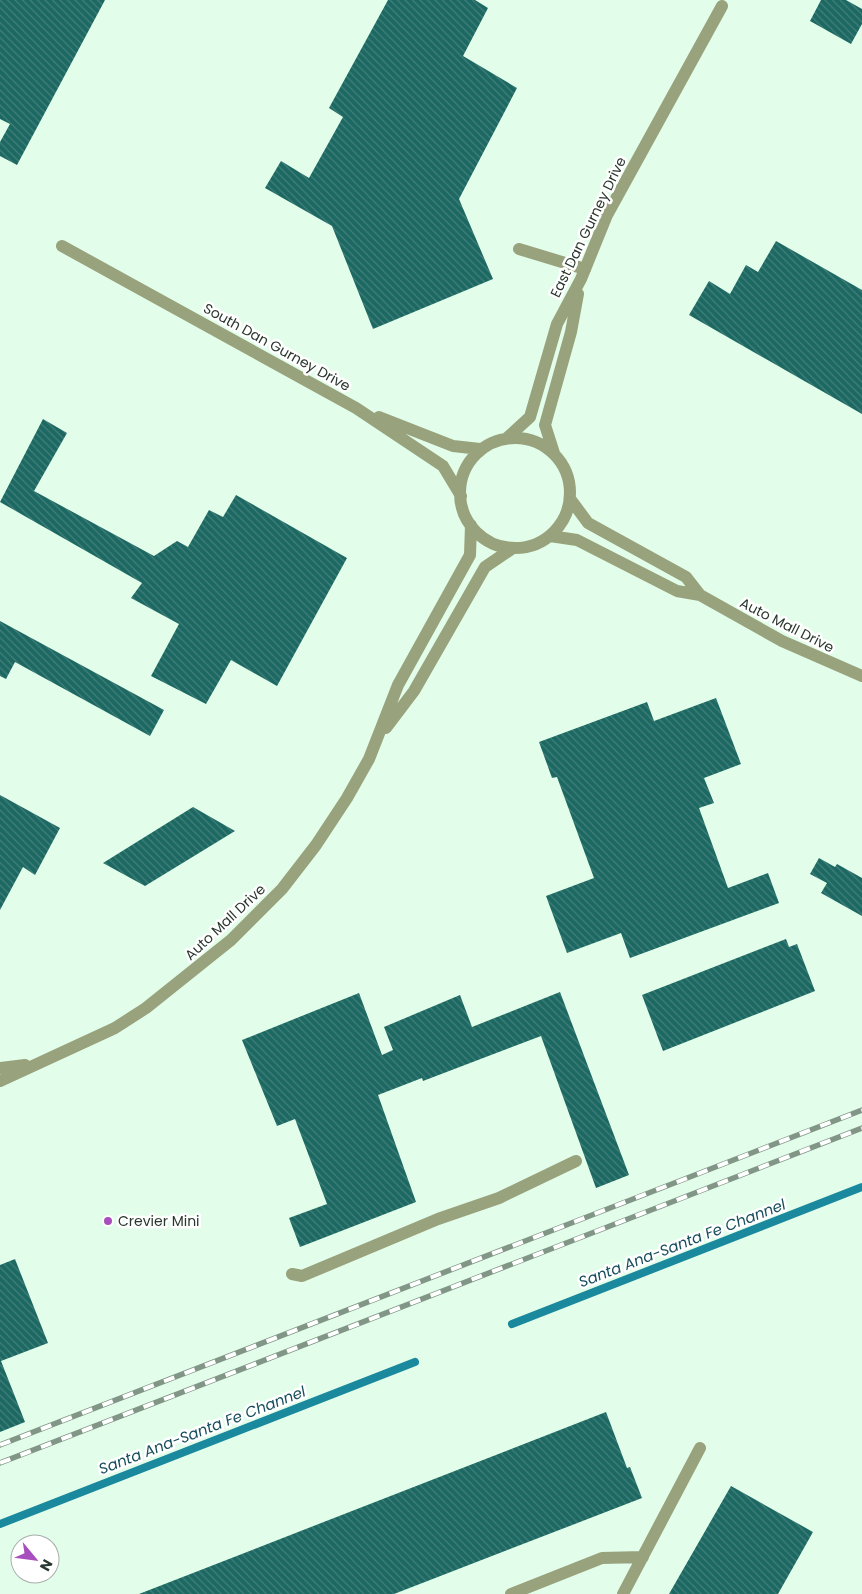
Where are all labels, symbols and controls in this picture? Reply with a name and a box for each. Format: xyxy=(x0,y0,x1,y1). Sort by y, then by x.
street label: East Dan Gurney Drive xyxy=(545,153,631,301)
street label: South Dan Gurney Drive xyxy=(200,298,354,396)
street label: Auto Mall Drive xyxy=(736,593,838,658)
street label: Auto Mall Drive xyxy=(180,879,270,965)
water label: Santa Ana-Santa Fe Channel xyxy=(576,1194,789,1292)
place label: Crevier Mini xyxy=(118,1211,200,1231)
marker: Crevier Mini xyxy=(102,1215,114,1227)
water label: Santa Ana-Santa Fe Channel xyxy=(96,1381,309,1479)
north arrow xyxy=(10,1534,60,1584)
text: N xyxy=(35,1556,58,1575)

